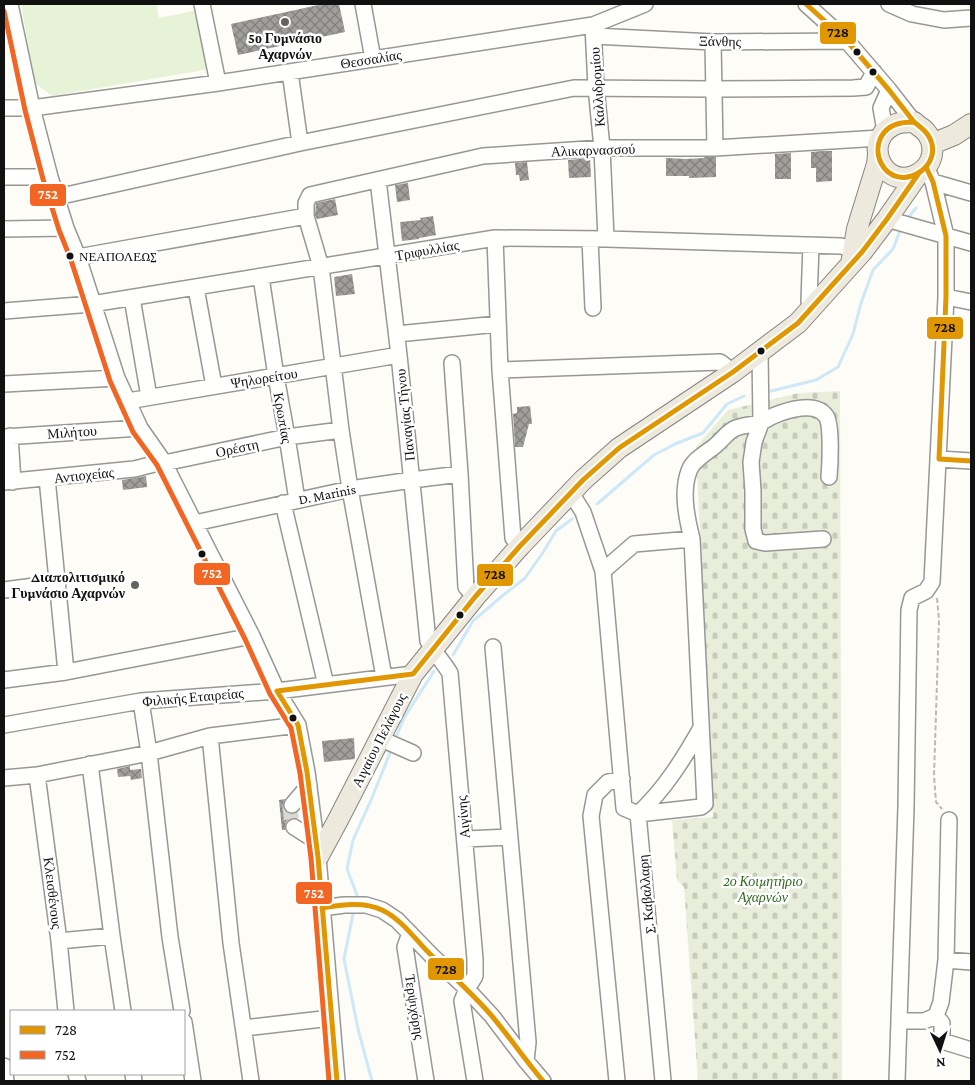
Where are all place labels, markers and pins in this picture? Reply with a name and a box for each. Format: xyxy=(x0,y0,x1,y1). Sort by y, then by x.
marker: 5ο Γυμνάσιο Αχαρνών xyxy=(279,16,291,28)
place label: 5ο Γυμνάσιο Αχαρνών xyxy=(248,30,322,62)
unlabelled marker xyxy=(852,47,862,57)
unlabelled marker xyxy=(868,67,878,77)
place label: ΝΕΑΠΟΛΕΩΣ xyxy=(79,249,157,264)
marker: ΝΕΑΠΟΛΕΩΣ xyxy=(65,251,75,261)
unlabelled marker xyxy=(756,346,766,356)
unlabelled marker xyxy=(197,549,207,559)
place label: Διαπολιτισμικό Γυμνάσιο Αχαρνών xyxy=(11,569,126,601)
marker: Διαπολιτισμικό Γυμνάσιο Αχαρνών xyxy=(129,579,141,591)
unlabelled marker xyxy=(455,610,465,620)
unlabelled marker xyxy=(288,713,298,723)

